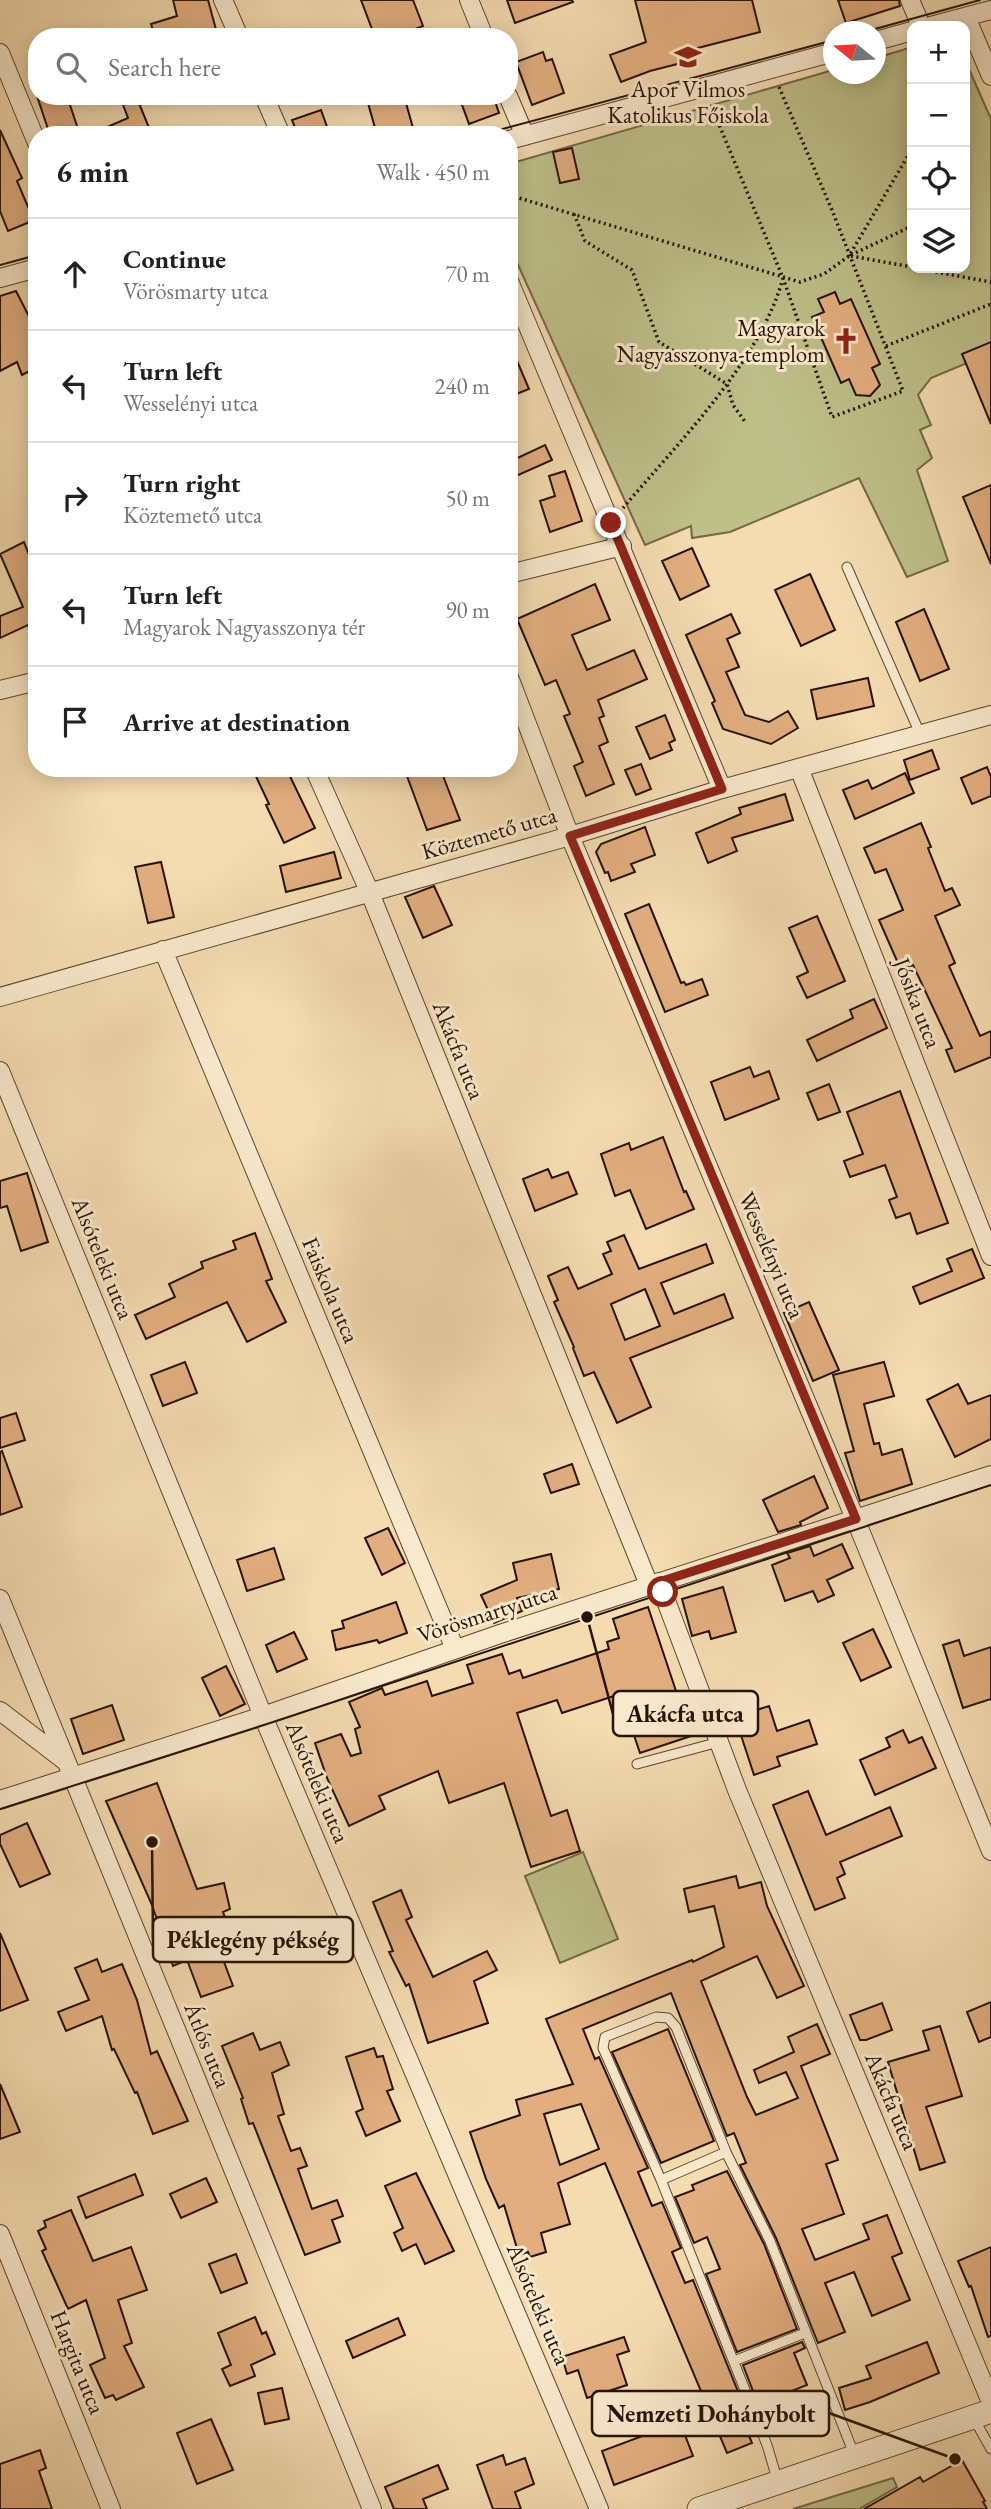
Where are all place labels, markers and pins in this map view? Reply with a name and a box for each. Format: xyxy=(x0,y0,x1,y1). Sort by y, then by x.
school or university icon: Apor Vilmos Katolikus Főiskola xyxy=(673,42,703,72)
place label: Apor Vilmos Katolikus Főiskola xyxy=(607,74,769,130)
place label: Magyarok Nagyasszonya-templom xyxy=(617,313,826,369)
church icon: Magyarok Nagyasszonya-templom xyxy=(831,326,861,356)
callout: Akácfa utca xyxy=(613,1691,758,1736)
callout: Péklegény pékség xyxy=(153,1917,353,1962)
callout: Nemzeti Dohánybolt xyxy=(592,2391,829,2436)

